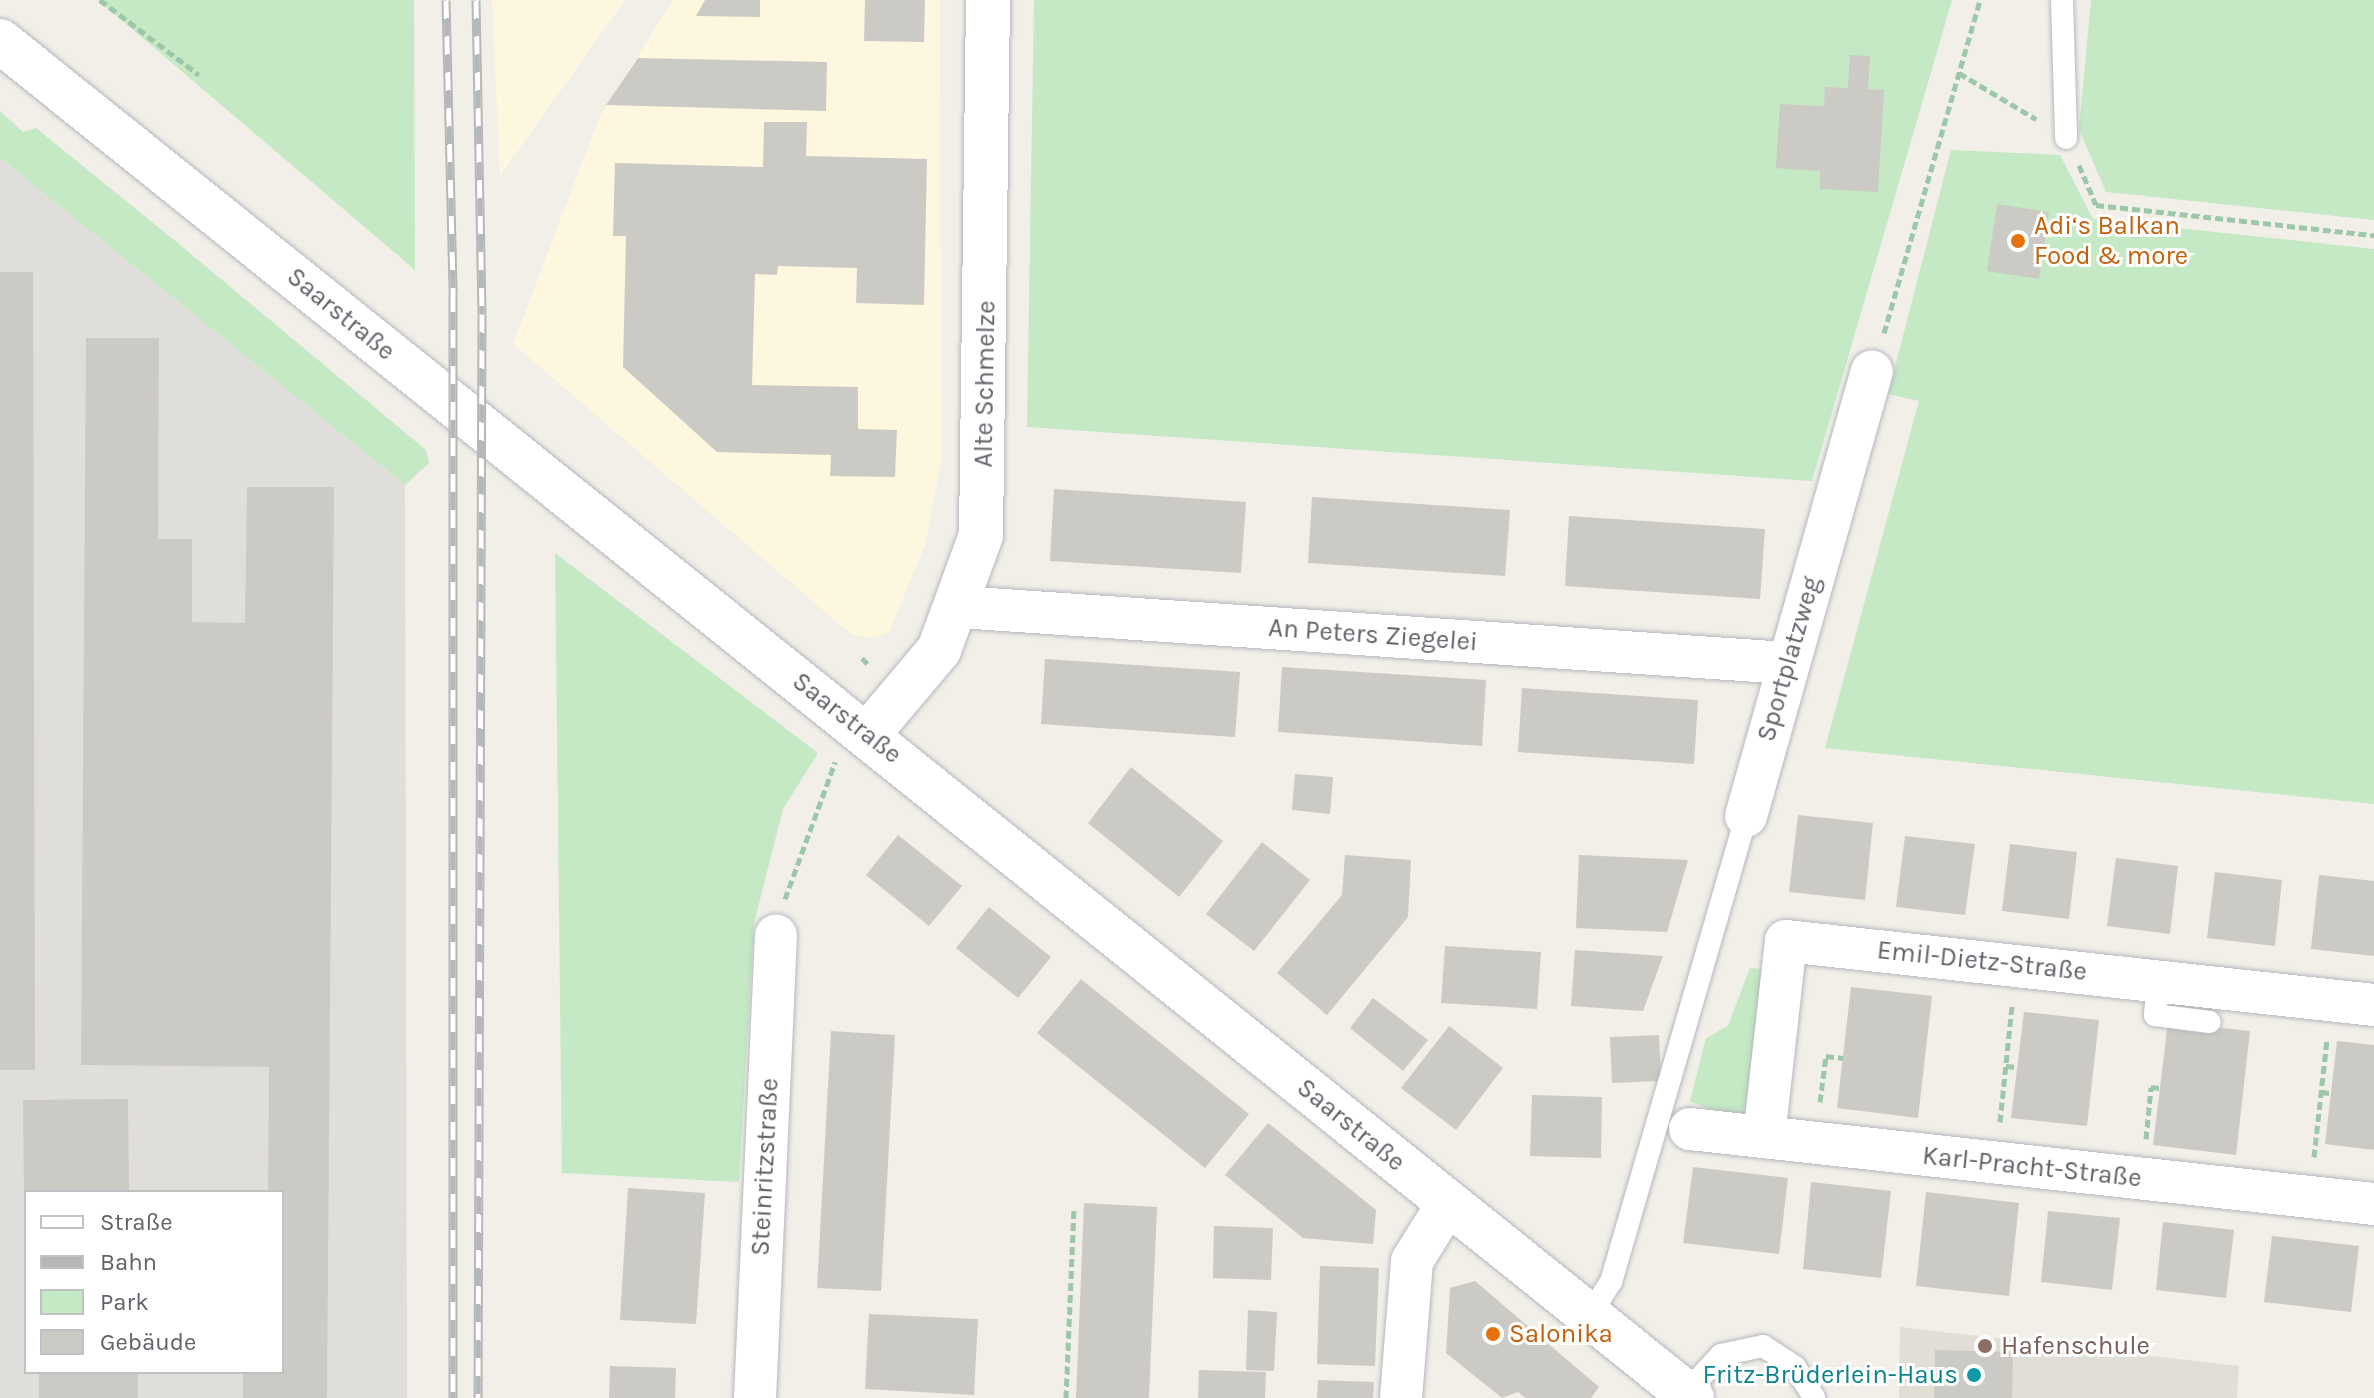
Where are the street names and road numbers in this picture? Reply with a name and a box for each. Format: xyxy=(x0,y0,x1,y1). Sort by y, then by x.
street label: Saarstraße xyxy=(281,261,401,367)
street label: Alte Schmelze xyxy=(968,300,1002,468)
street label: Sportplatzweg xyxy=(1751,573,1827,745)
street label: An Peters Ziegelei xyxy=(1267,612,1479,658)
street label: Saarstraße xyxy=(786,666,908,770)
street label: Emil-Dietz-Straße xyxy=(1875,934,2089,988)
street label: Saarstraße xyxy=(1291,1072,1411,1178)
street label: Steinritzstraße xyxy=(745,1077,785,1257)
street label: Karl-Pracht-Straße xyxy=(1921,1140,2143,1194)

